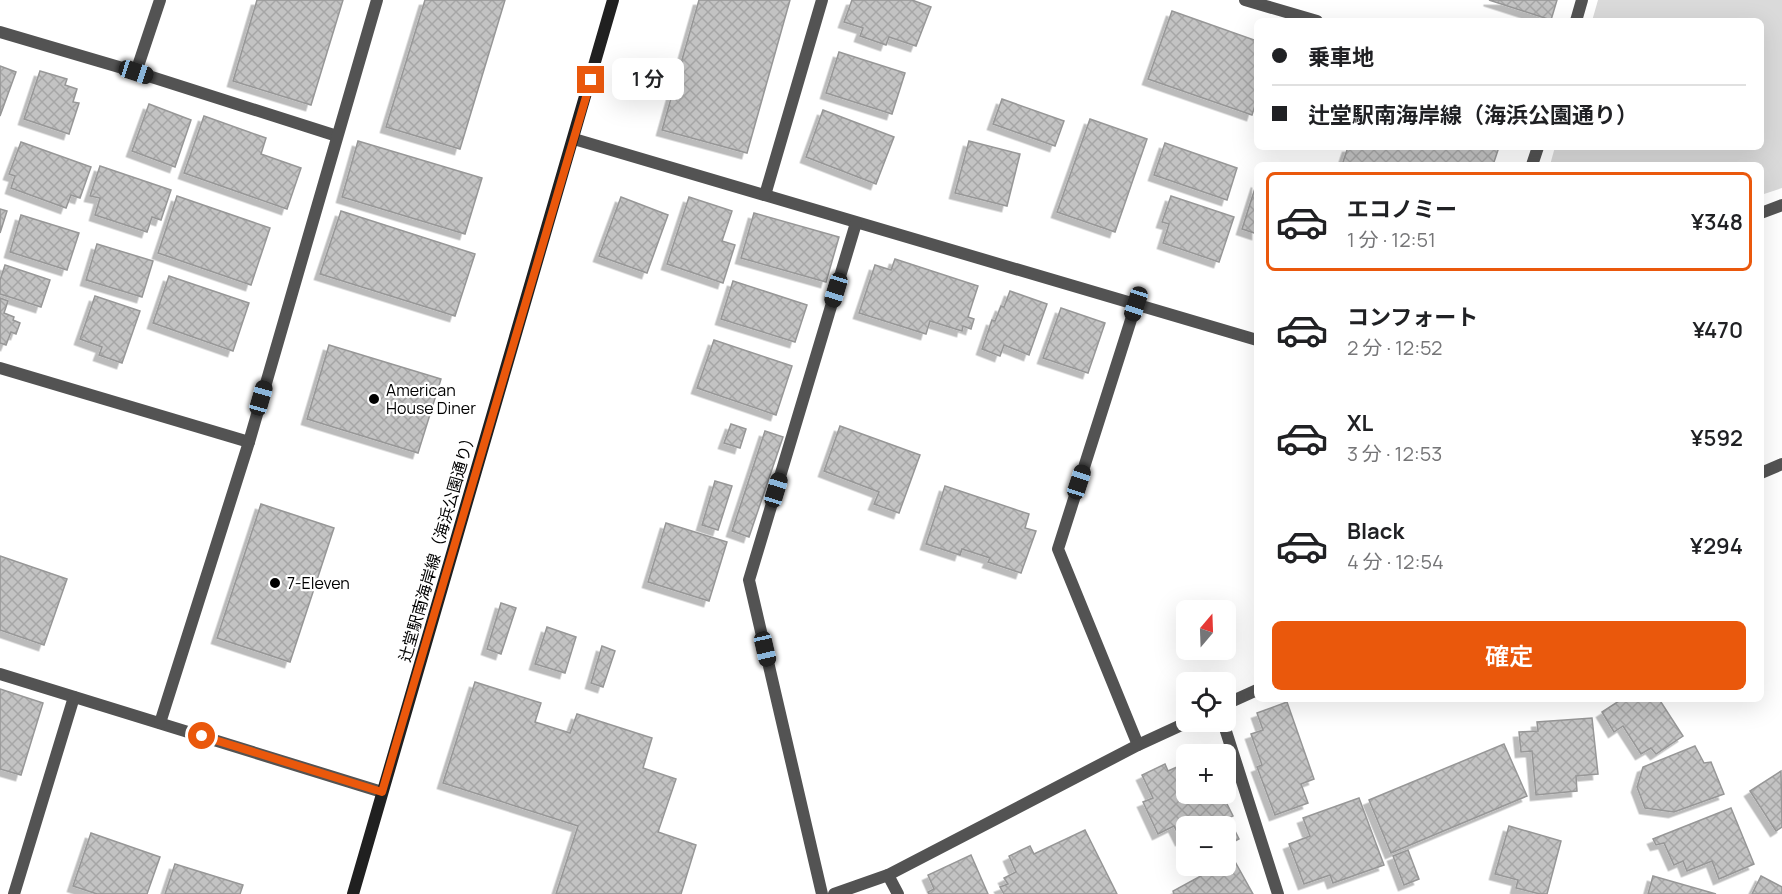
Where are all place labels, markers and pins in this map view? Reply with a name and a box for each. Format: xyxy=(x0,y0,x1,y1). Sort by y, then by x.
place label: American House Diner xyxy=(386,379,476,419)
marker: American House Diner xyxy=(367,392,381,406)
place label: 7-Eleven xyxy=(287,572,350,594)
marker: 7-Eleven xyxy=(268,576,282,590)

